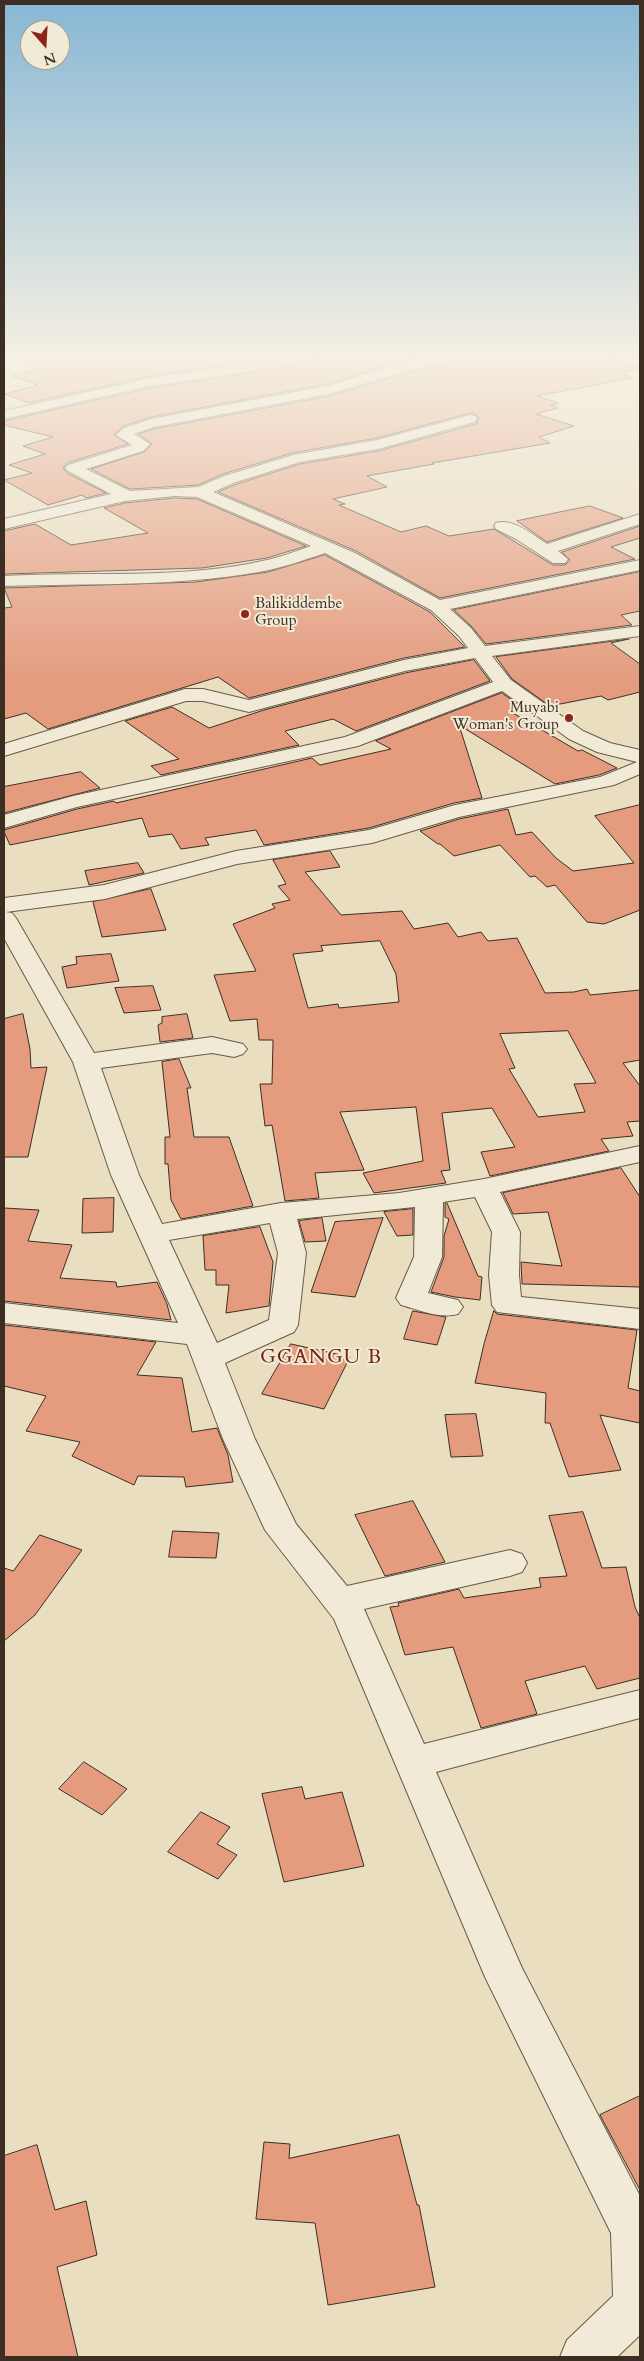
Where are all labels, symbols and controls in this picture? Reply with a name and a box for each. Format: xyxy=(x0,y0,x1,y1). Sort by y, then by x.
north arrow xyxy=(20,20,70,70)
text: N xyxy=(41,48,59,70)
place label: Balikiddembe Group xyxy=(255,596,342,631)
marker: Balikiddembe Group xyxy=(239,608,251,620)
place label: Muyabi Woman's Group xyxy=(453,700,559,735)
marker: Muyabi Woman's Group xyxy=(563,712,575,724)
district label: GGANGU B xyxy=(259,1346,383,1370)

